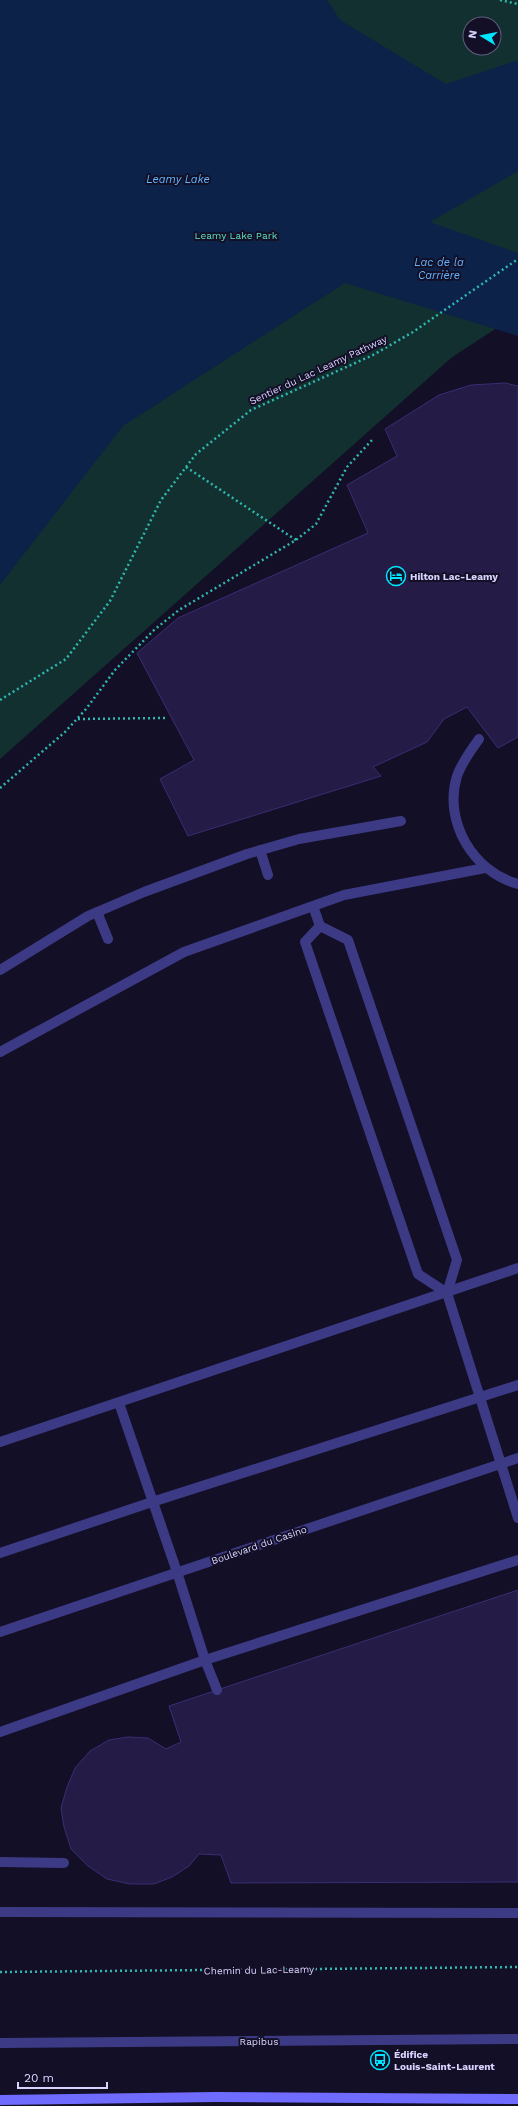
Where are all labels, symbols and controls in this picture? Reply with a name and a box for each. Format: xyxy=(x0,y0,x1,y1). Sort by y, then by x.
north arrow xyxy=(462,16,502,56)
text: N xyxy=(466,29,480,39)
water label: Leamy Lake xyxy=(146,173,210,186)
park label: Leamy Lake Park xyxy=(195,230,278,241)
water label: Lac de la Carrière xyxy=(414,256,464,282)
street label: Sentier du Lac Leamy Pathway xyxy=(248,333,389,407)
hotel icon: Hilton Lac-Leamy xyxy=(385,565,407,587)
place label: Hilton Lac-Leamy xyxy=(410,571,498,582)
street label: Boulevard du Casino xyxy=(210,1523,308,1567)
street label: Chemin du Lac-Leamy xyxy=(204,1964,315,1976)
street label: Rapibus xyxy=(240,2036,278,2047)
bus stop icon: Édifice Louis-Saint-Laurent xyxy=(369,2049,391,2071)
place label: Édifice Louis-Saint-Laurent xyxy=(394,2049,495,2072)
scale bar xyxy=(18,2064,107,2090)
text: 20 m xyxy=(24,2071,54,2085)

